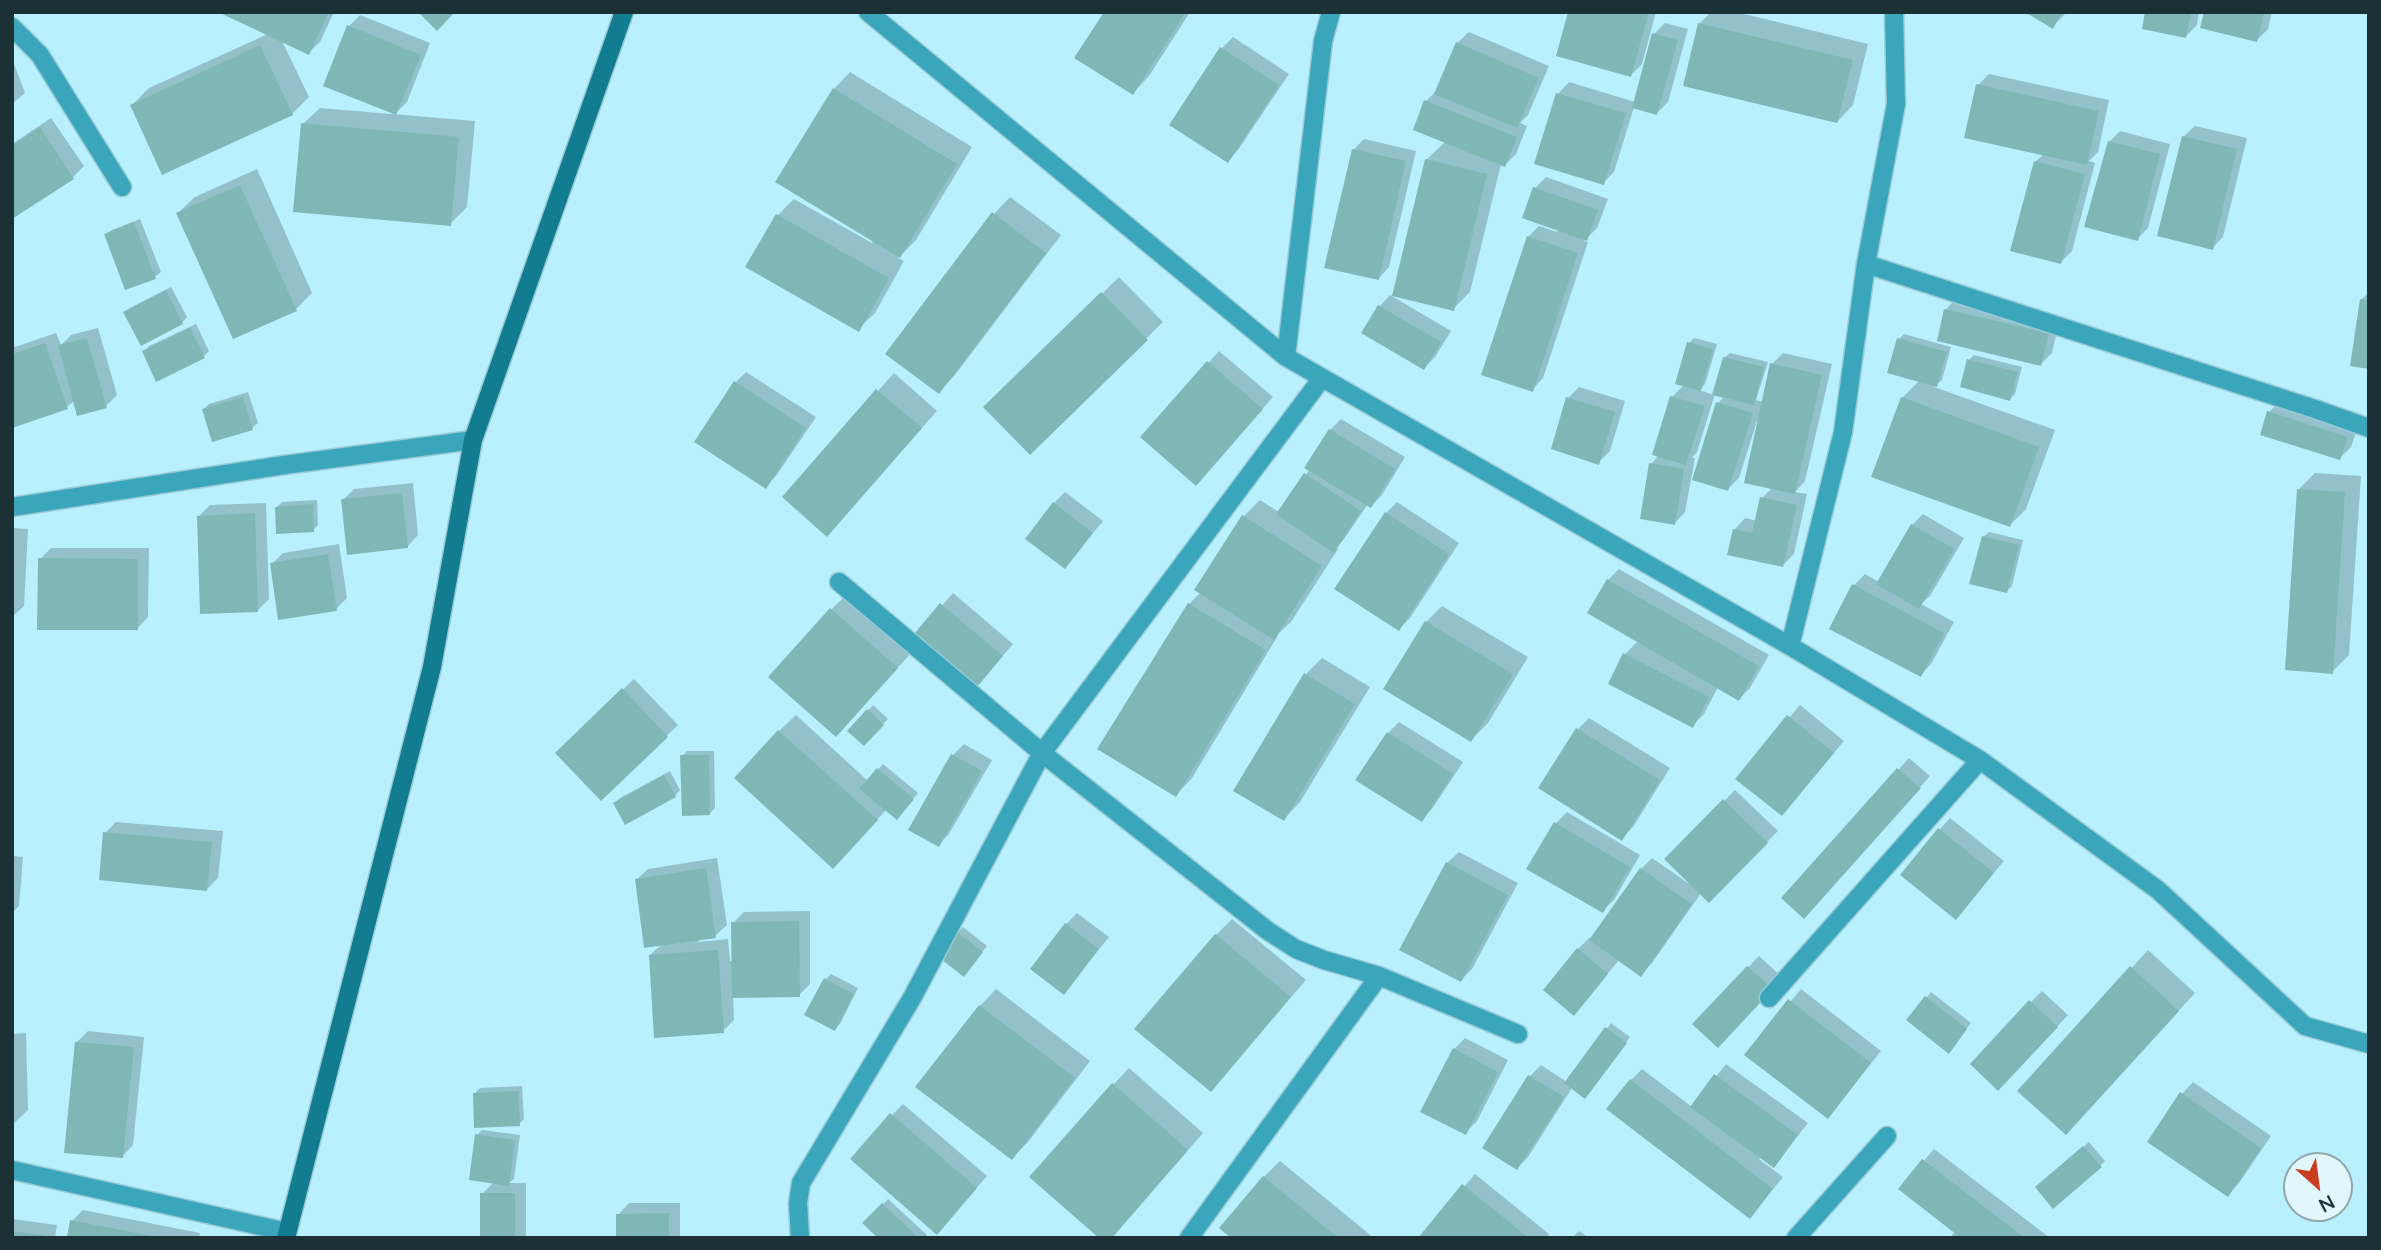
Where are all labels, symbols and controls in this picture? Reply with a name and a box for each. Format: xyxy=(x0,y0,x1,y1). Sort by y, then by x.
north arrow xyxy=(2283,1152,2353,1222)
text: N xyxy=(2315,1191,2339,1218)

